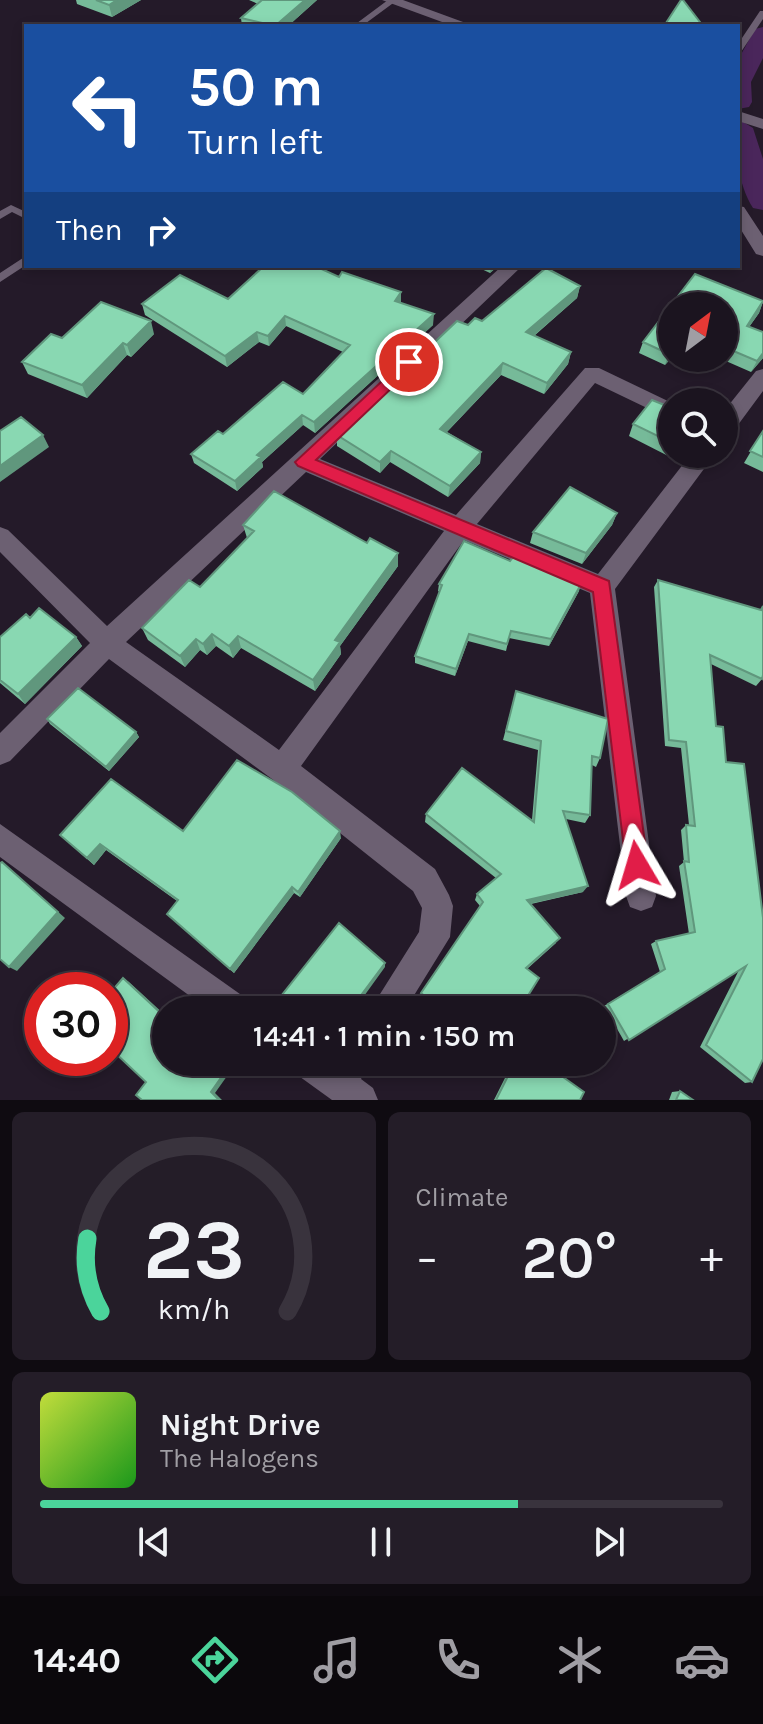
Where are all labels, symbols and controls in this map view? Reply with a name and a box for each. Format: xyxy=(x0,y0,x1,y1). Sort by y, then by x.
text: 50 m xyxy=(188,54,323,119)
icon: left xyxy=(56,56,160,160)
text: Turn left xyxy=(188,121,323,163)
icon: right xyxy=(139,208,183,252)
text: Then xyxy=(56,212,123,248)
north arrow xyxy=(658,292,738,372)
map controls xyxy=(658,292,738,468)
pin xyxy=(375,328,443,396)
icon: arrive xyxy=(387,340,431,384)
button: search xyxy=(658,388,738,468)
position arrow xyxy=(595,823,679,907)
speed limit sign: 30 xyxy=(24,972,128,1076)
text: 14:41 · 1 min · 150 m xyxy=(253,1018,515,1054)
text: Climate xyxy=(416,1182,508,1213)
text: 23 xyxy=(143,1202,245,1299)
text: 20° xyxy=(521,1223,617,1293)
text: − xyxy=(416,1232,439,1283)
text: + xyxy=(700,1232,723,1283)
text: km/h xyxy=(158,1293,230,1326)
text: Night Drive xyxy=(160,1407,321,1443)
text: The Halogens xyxy=(160,1443,319,1474)
icon: previous xyxy=(132,1520,176,1564)
icon: pause xyxy=(359,1520,403,1564)
icon: next xyxy=(587,1520,631,1564)
icon: directions xyxy=(187,1632,243,1688)
icon: music xyxy=(309,1632,365,1688)
icon: phone xyxy=(430,1632,486,1688)
icon: climate xyxy=(552,1632,608,1688)
icon: car xyxy=(674,1632,730,1688)
text: 14:40 xyxy=(33,1639,121,1681)

